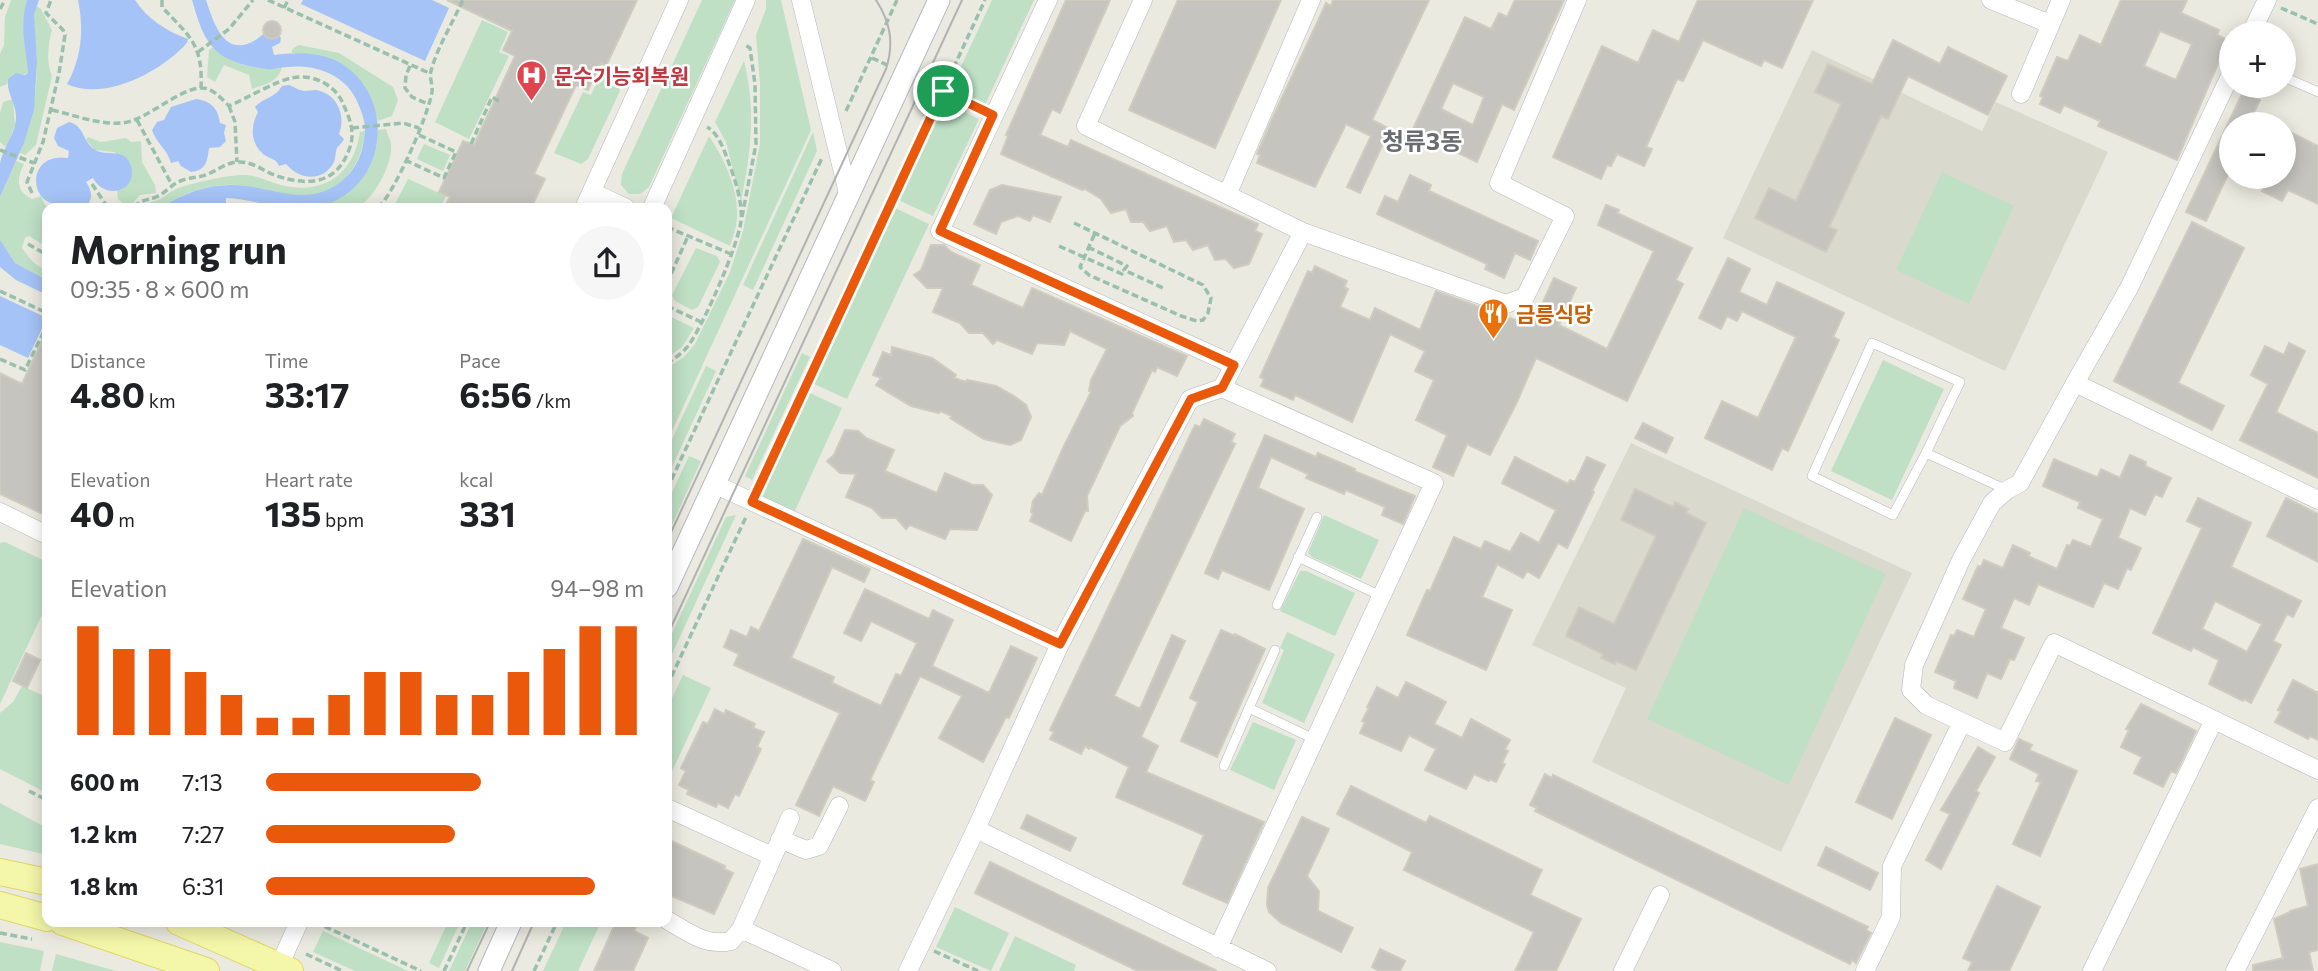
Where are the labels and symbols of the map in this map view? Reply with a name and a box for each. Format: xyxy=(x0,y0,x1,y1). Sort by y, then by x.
hospital icon: 문수기능회복원 xyxy=(514,58,548,102)
pin xyxy=(913,61,973,121)
place label: 문수기능회복원 xyxy=(554,63,689,88)
district label: 청류3동 xyxy=(1382,126,1462,155)
restaurant icon: 금릉식당 xyxy=(1476,296,1510,340)
place label: 금릉식당 xyxy=(1516,301,1593,326)

